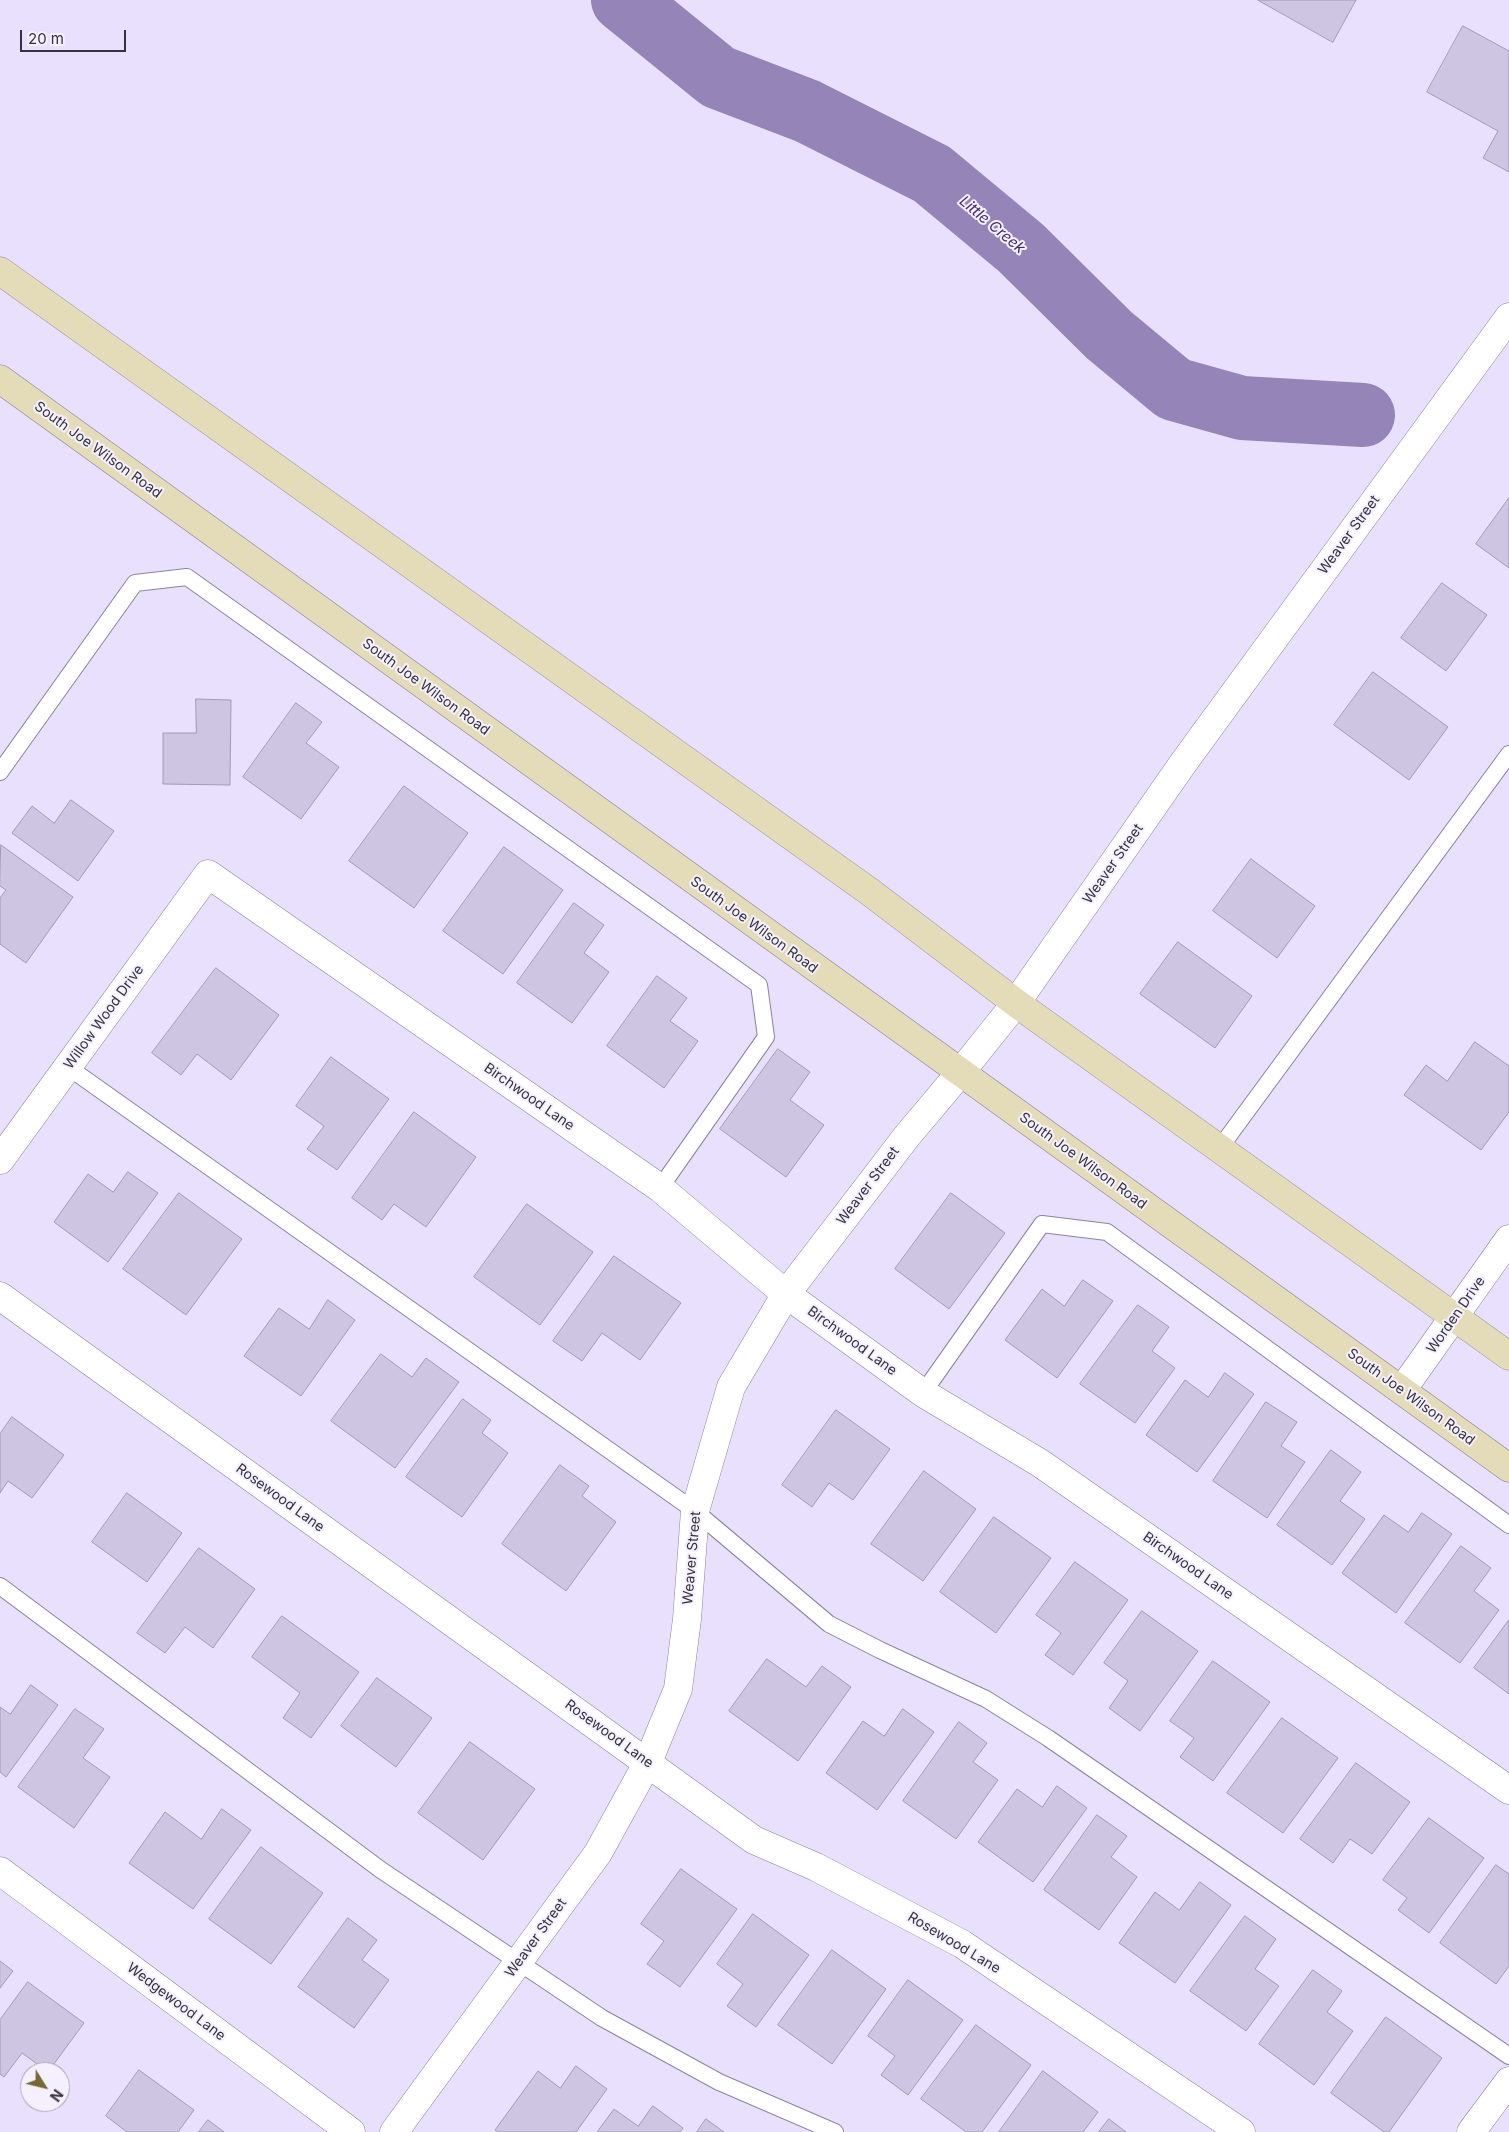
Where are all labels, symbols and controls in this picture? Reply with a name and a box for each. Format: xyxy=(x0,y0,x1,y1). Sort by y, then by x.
scale bar xyxy=(22,20,129,52)
text: 20 m xyxy=(28,29,64,48)
water label: Little Creek xyxy=(956,192,1028,258)
street label: South Joe Wilson Road xyxy=(31,398,165,502)
street label: Weaver Street xyxy=(1315,492,1383,578)
street label: South Joe Wilson Road xyxy=(359,635,493,739)
street label: Weaver Street xyxy=(1079,821,1147,907)
street label: South Joe Wilson Road xyxy=(687,873,821,977)
street label: Willow Wood Drive xyxy=(61,962,147,1072)
street label: Birchwood Lane xyxy=(481,1060,577,1134)
street label: South Joe Wilson Road xyxy=(1016,1109,1150,1213)
street label: Weaver Street xyxy=(833,1144,903,1228)
street label: Worden Drive xyxy=(1423,1273,1489,1357)
street label: Birchwood Lane xyxy=(804,1303,900,1379)
street label: South Joe Wilson Road xyxy=(1344,1345,1478,1449)
street label: Rosewood Lane xyxy=(233,1460,327,1536)
street label: Weaver Street xyxy=(680,1511,704,1605)
street label: Birchwood Lane xyxy=(1140,1529,1236,1603)
street label: Rosewood Lane xyxy=(562,1696,656,1772)
street label: Weaver Street xyxy=(502,1895,570,1981)
street label: Rosewood Lane xyxy=(905,1909,1003,1977)
street label: Wedgewood Lane xyxy=(123,1959,229,2045)
north arrow xyxy=(20,2062,70,2112)
text: N xyxy=(47,2086,67,2105)

